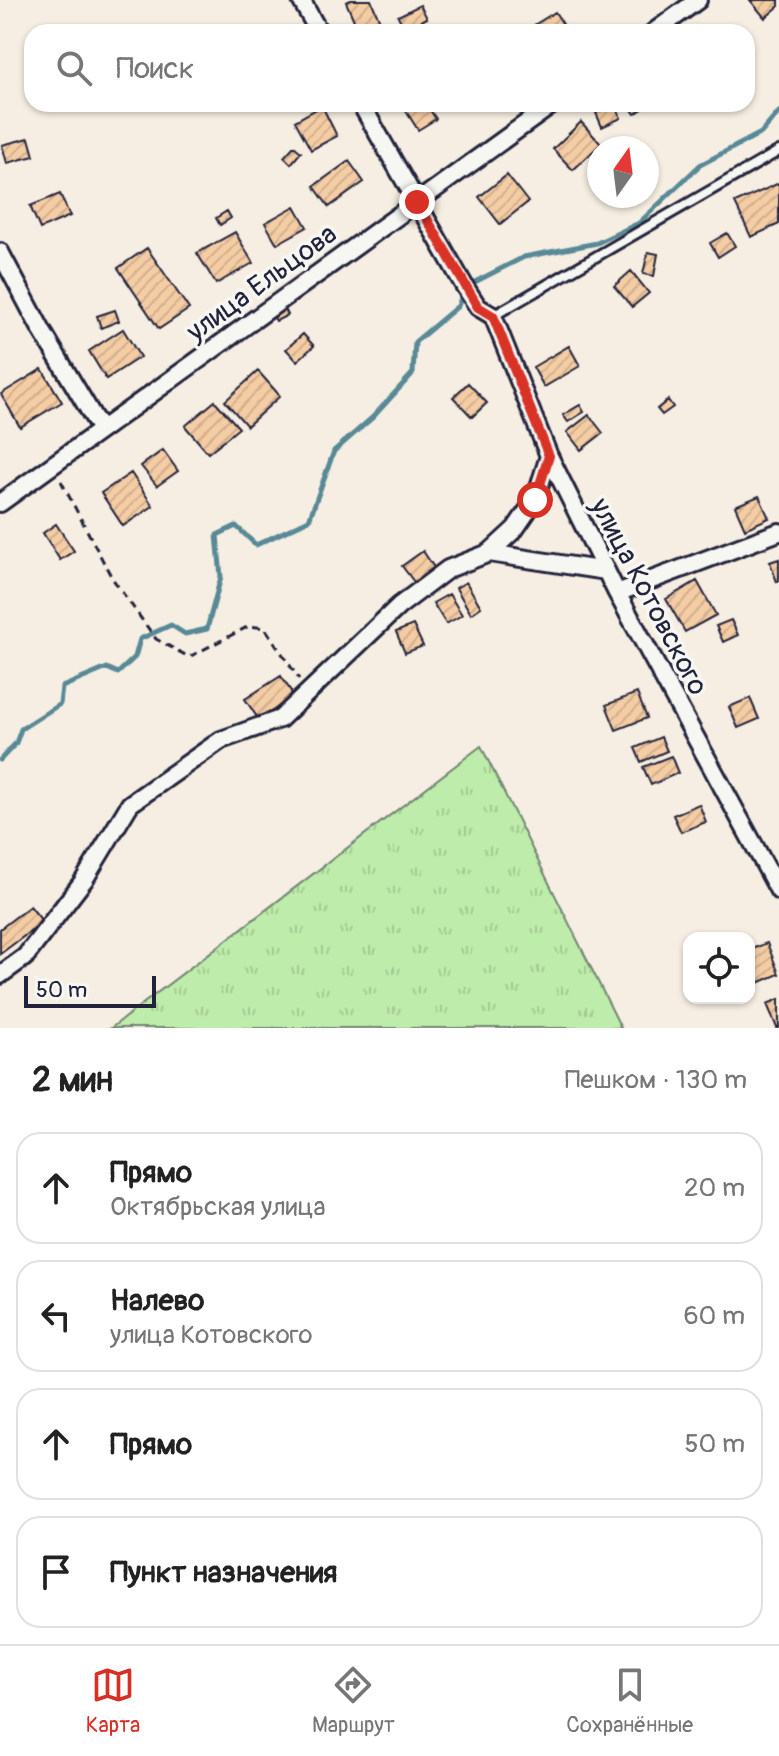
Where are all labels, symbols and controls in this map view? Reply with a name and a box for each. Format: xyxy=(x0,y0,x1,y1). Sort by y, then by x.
search box xyxy=(24,24,755,112)
icon: search xyxy=(52,46,96,90)
text: Поиск xyxy=(116,50,194,87)
north arrow xyxy=(587,136,659,208)
route end xyxy=(399,184,435,220)
street label: улица Ельцова xyxy=(179,217,344,350)
route start xyxy=(517,482,553,518)
street label: улица Котовского xyxy=(582,491,715,701)
map controls xyxy=(683,932,755,1004)
button: locate xyxy=(683,932,755,1004)
scale bar xyxy=(24,972,156,1008)
text: 50 m xyxy=(36,976,87,1004)
text: 2 мин xyxy=(32,1059,113,1102)
text: Пешком · 130 m xyxy=(565,1064,747,1096)
text: Прямо xyxy=(110,1154,192,1191)
icon: ahead xyxy=(34,1166,78,1210)
text: 20 m xyxy=(684,1172,745,1204)
text: Октябрьская улица xyxy=(110,1191,326,1223)
text: Налево xyxy=(110,1282,204,1319)
icon: left xyxy=(34,1294,78,1338)
text: 60 m xyxy=(683,1300,745,1332)
text: улица Котовского xyxy=(110,1319,313,1351)
icon: ahead xyxy=(34,1422,78,1466)
text: Прямо xyxy=(110,1426,192,1463)
text: 50 m xyxy=(684,1428,745,1460)
icon: arrive xyxy=(34,1550,78,1594)
text: Пункт назначения xyxy=(110,1554,337,1591)
tab: Карта xyxy=(86,1663,140,1739)
tab: Маршрут xyxy=(312,1663,395,1739)
tab: Сохранённые xyxy=(566,1663,693,1739)

